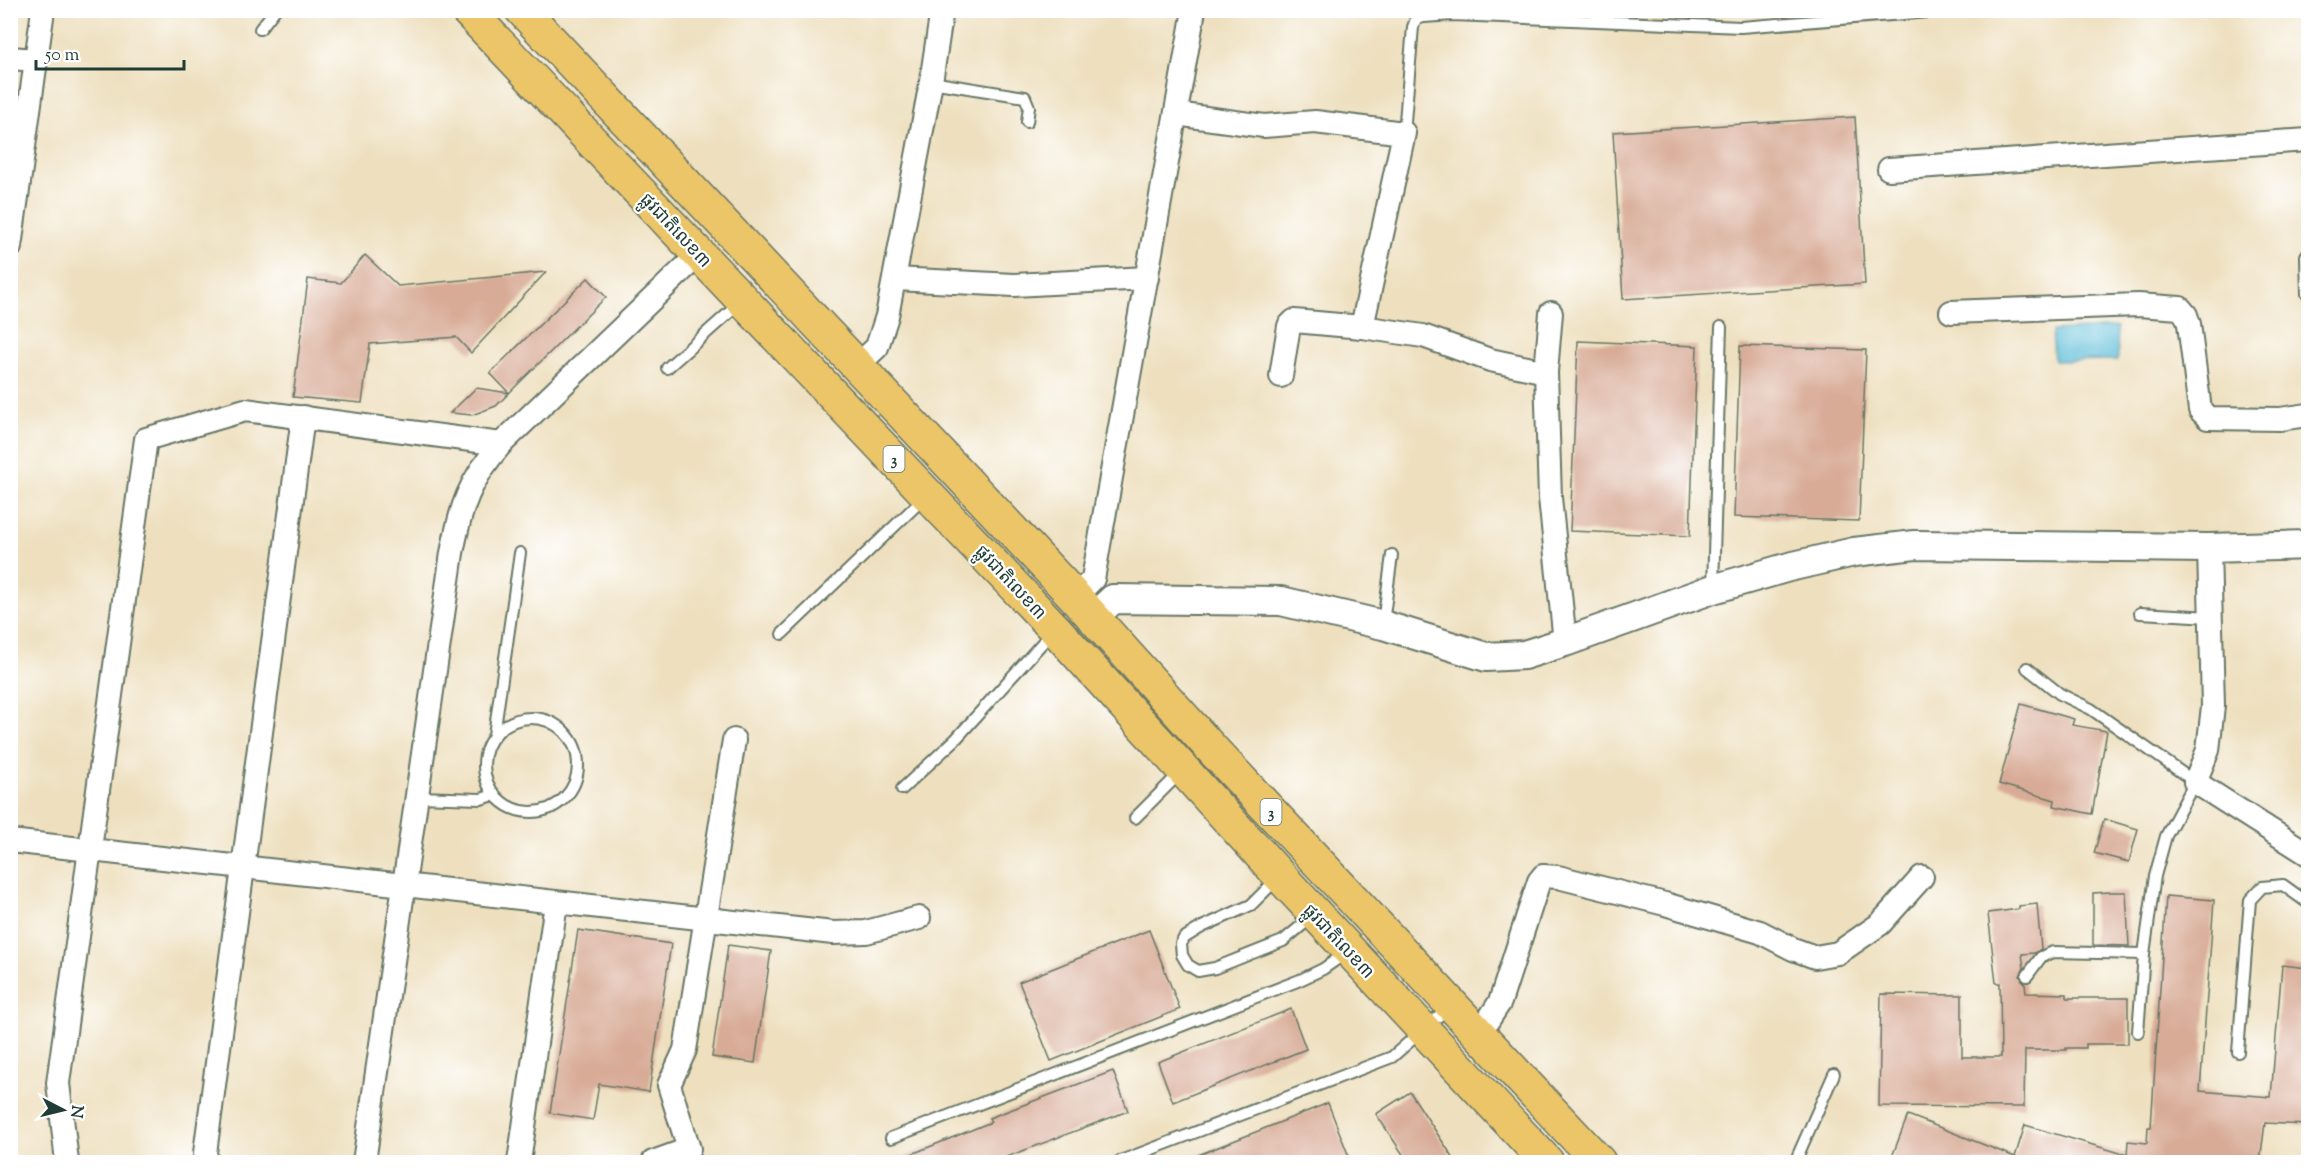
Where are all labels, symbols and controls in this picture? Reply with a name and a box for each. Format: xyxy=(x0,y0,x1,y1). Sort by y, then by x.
scale bar xyxy=(36,33,184,71)
text: 50 m xyxy=(44,43,80,69)
street label: ផ្លូវជាតិលេខ៣ xyxy=(632,188,716,276)
road number: 3 xyxy=(884,446,904,472)
street label: ផ្លូវជាតិលេខ៣ xyxy=(967,540,1051,628)
road number: 3 xyxy=(1260,799,1282,825)
street label: ផ្លូវជាតិលេខ៣ xyxy=(1295,899,1379,987)
north arrow xyxy=(33,1080,93,1140)
text: N xyxy=(63,1104,88,1119)

